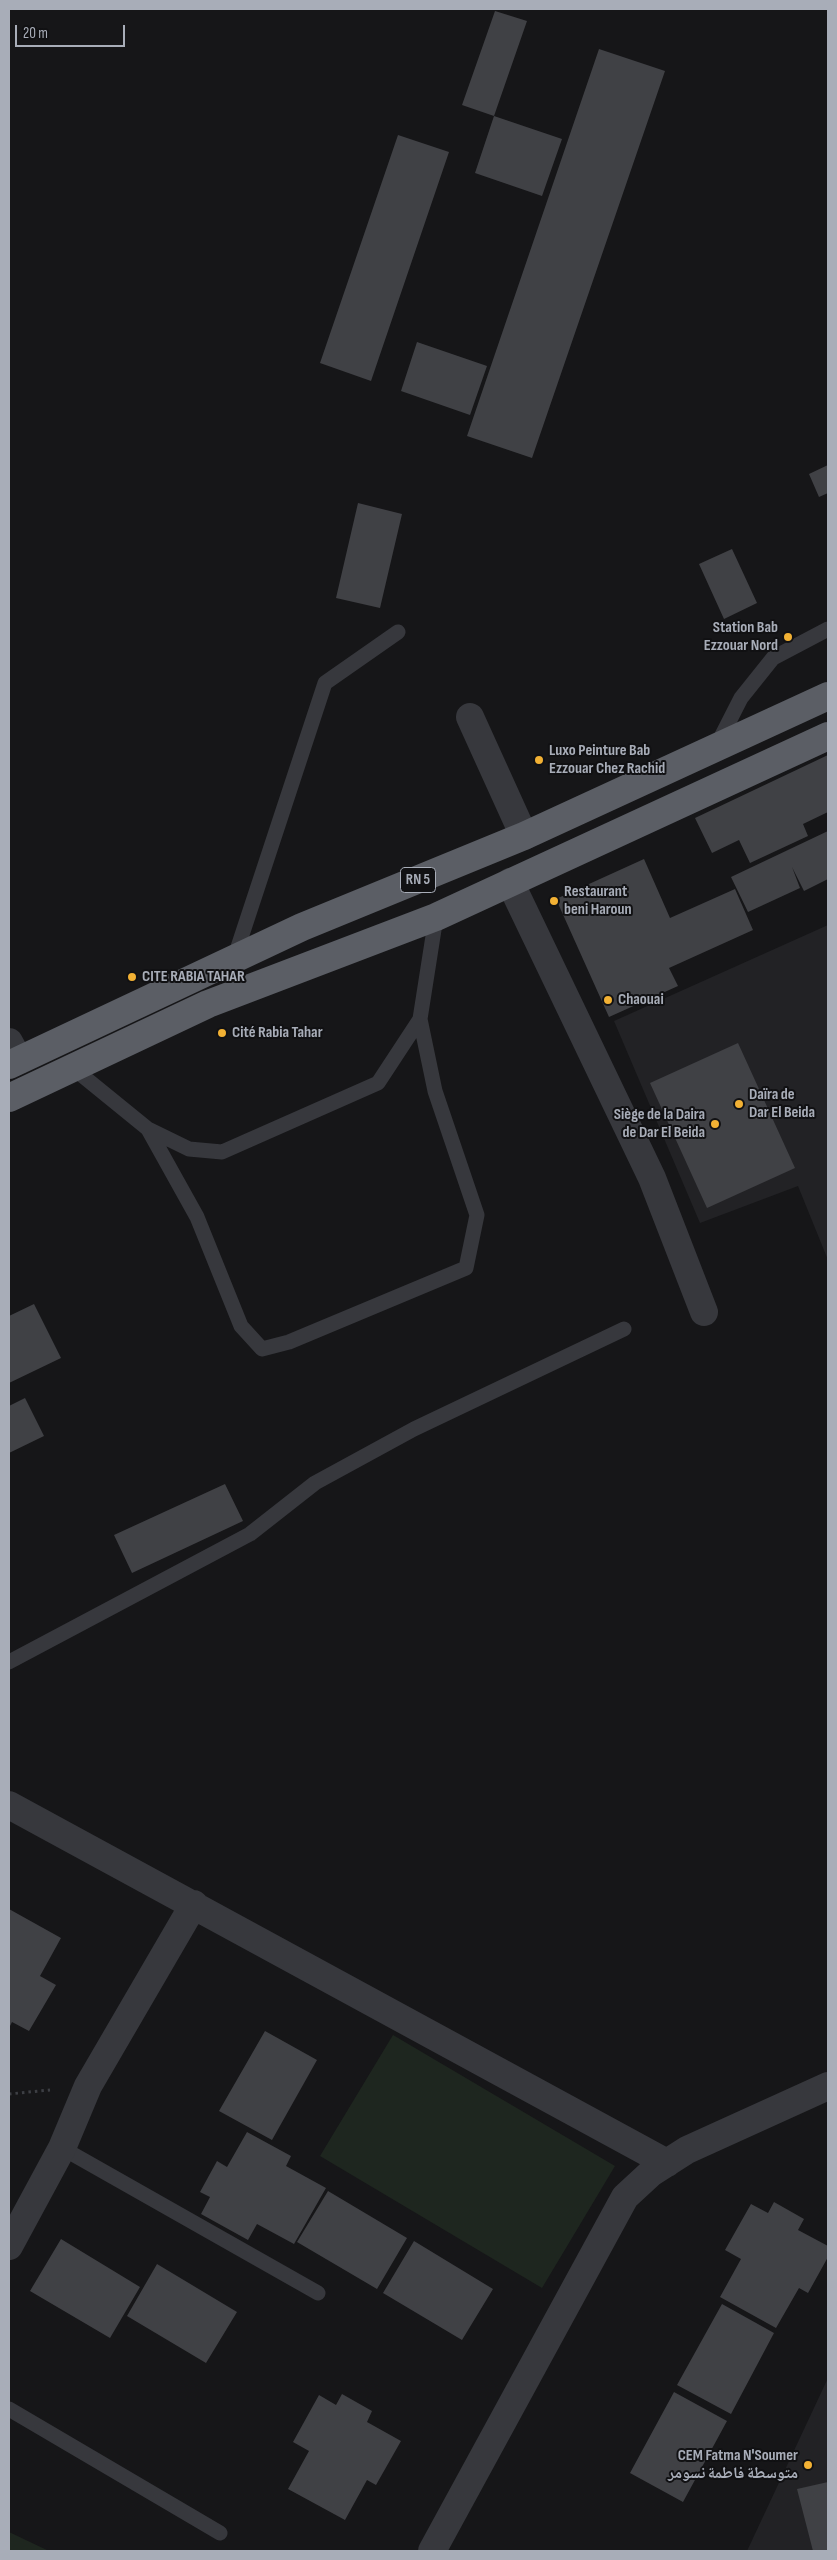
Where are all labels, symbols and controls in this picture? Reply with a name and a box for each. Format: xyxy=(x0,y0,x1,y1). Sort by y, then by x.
scale bar xyxy=(18,15,128,47)
text: 20 m xyxy=(23,24,48,43)
place label: Station Bab Ezzouar Nord xyxy=(704,618,778,656)
marker: Station Bab Ezzouar Nord xyxy=(782,631,794,643)
place label: Luxo Peinture Bab Ezzouar Chez Rachid xyxy=(549,741,665,779)
marker: Luxo Peinture Bab Ezzouar Chez Rachid xyxy=(533,754,545,766)
road number: RN 5 xyxy=(400,868,436,892)
place label: Restaurant beni Haroun xyxy=(564,882,632,920)
marker: Restaurant beni Haroun xyxy=(548,895,560,907)
place label: CITE RABIA TAHAR xyxy=(142,967,245,987)
marker: CITE RABIA TAHAR xyxy=(126,971,138,983)
place label: Chaouai xyxy=(618,990,664,1010)
marker: Chaouai xyxy=(602,994,614,1006)
place label: Cité Rabia Tahar xyxy=(232,1023,323,1043)
marker: Cité Rabia Tahar xyxy=(216,1027,228,1039)
place label: Daïra de Dar El Beida xyxy=(749,1085,815,1123)
marker: Daïra de Dar El Beida xyxy=(733,1098,745,1110)
place label: Siège de la Daira de Dar El Beida xyxy=(614,1105,705,1143)
marker: Siège de la Daira de Dar El Beida xyxy=(709,1118,721,1130)
place label: CEM Fatma N'Soumer متوسطة فاطمة نسومر xyxy=(668,2446,798,2484)
marker: CEM Fatma N'Soumer متوسطة فاطمة نسومر xyxy=(802,2459,814,2471)

